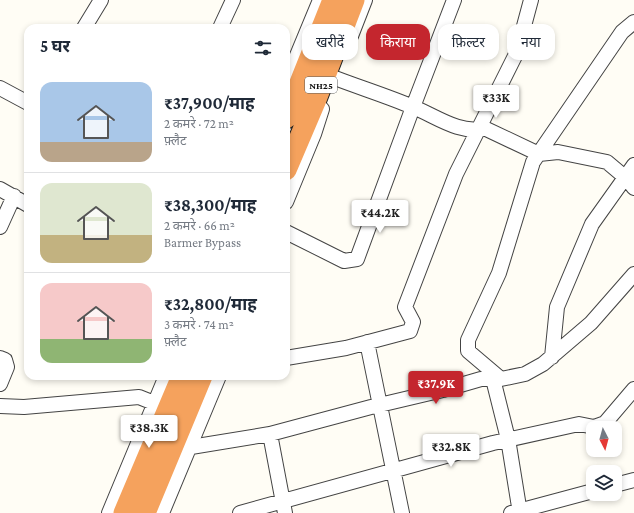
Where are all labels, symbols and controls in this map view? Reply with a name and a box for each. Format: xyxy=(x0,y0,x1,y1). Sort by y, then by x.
chip: खरीदें xyxy=(302,24,358,60)
chip: किराया xyxy=(366,24,430,60)
chip: फ़िल्टर xyxy=(438,24,499,60)
chip: नया xyxy=(507,24,555,60)
text: 5 घर xyxy=(40,37,70,56)
icon: filters xyxy=(252,37,274,59)
road number: NH25 xyxy=(305,77,337,93)
pin: ₹33K xyxy=(472,85,520,119)
text: ₹33K xyxy=(482,90,510,105)
text: ₹37,900/माह xyxy=(164,94,255,113)
icon: home xyxy=(72,98,120,146)
text: 2 कमरे · 72 m² xyxy=(164,116,234,131)
text: फ़्लैट xyxy=(164,133,187,148)
text: ₹38,300/माह xyxy=(164,196,256,215)
icon: home xyxy=(72,199,120,247)
pin: ₹44.2K xyxy=(347,200,413,234)
text: ₹44.2K xyxy=(361,205,399,220)
text: 2 कमरे · 66 m² xyxy=(164,218,235,233)
text: Barmer Bypass xyxy=(164,235,241,250)
text: ₹32,800/माह xyxy=(164,295,257,314)
icon: home xyxy=(72,299,120,347)
text: 3 कमरे · 74 m² xyxy=(164,317,234,332)
text: फ़्लैट xyxy=(164,334,187,349)
pin: ₹37.9K xyxy=(403,371,469,405)
text: ₹37.9K xyxy=(417,376,455,391)
pin: ₹38.3K xyxy=(116,415,182,449)
text: ₹38.3K xyxy=(130,420,168,435)
north arrow xyxy=(586,421,622,457)
map controls xyxy=(586,421,622,501)
pin: ₹32.8K xyxy=(418,434,484,468)
text: ₹32.8K xyxy=(431,439,471,454)
button: layers xyxy=(586,465,622,501)

